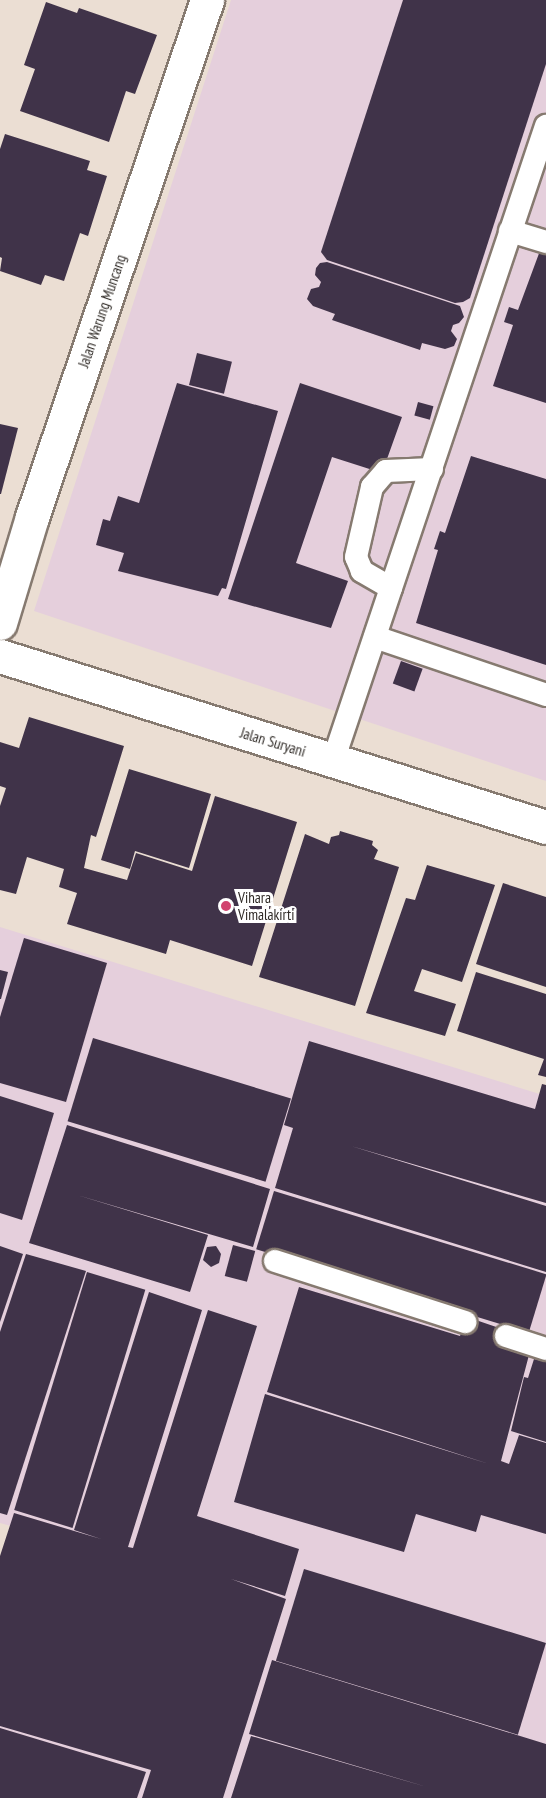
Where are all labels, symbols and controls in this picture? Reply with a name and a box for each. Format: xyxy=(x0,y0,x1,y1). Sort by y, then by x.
street label: Jalan Warung Muncang xyxy=(74,252,130,370)
street label: Jalan Suryani xyxy=(238,724,308,760)
place label: Vihara Vimalakirti xyxy=(238,888,294,923)
marker: Vihara Vimalakirti xyxy=(219,899,233,913)

